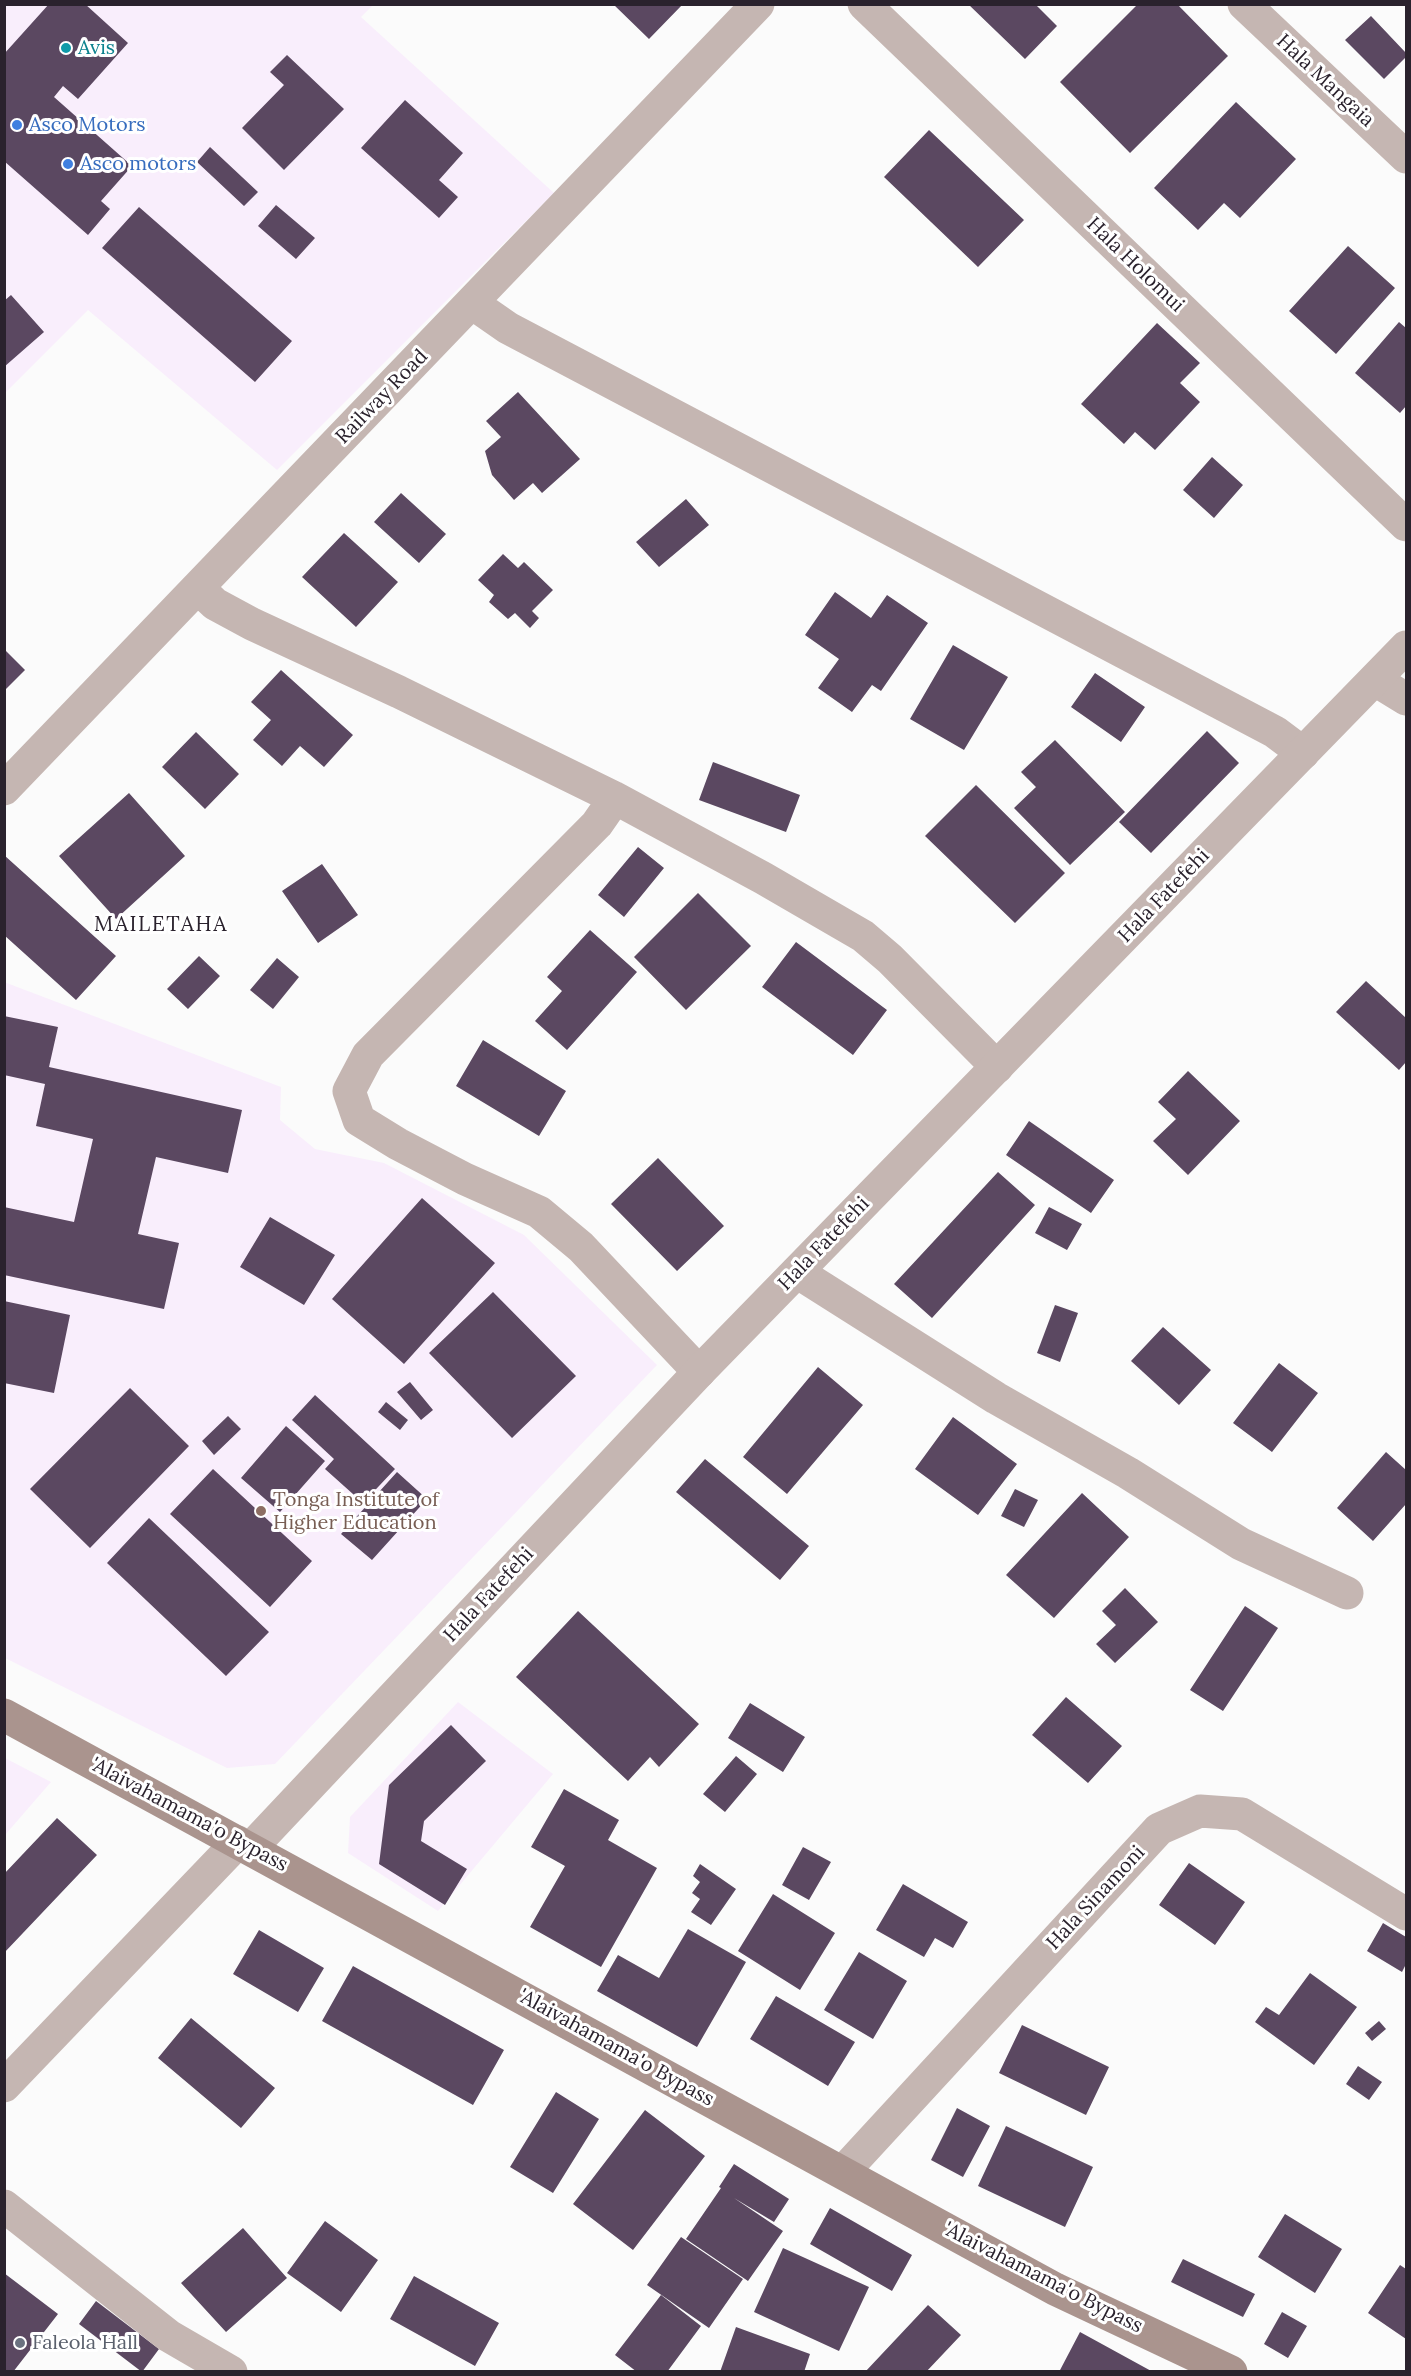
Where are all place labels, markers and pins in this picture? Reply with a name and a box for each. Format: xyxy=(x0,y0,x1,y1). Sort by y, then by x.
place label: Avis xyxy=(78,36,115,60)
marker: Avis xyxy=(59,41,73,55)
place label: Asco Motors xyxy=(29,113,146,137)
marker: Asco Motors xyxy=(10,118,24,132)
place label: Asco motors xyxy=(80,152,196,176)
marker: Asco motors xyxy=(61,157,75,171)
place label: Tonga Institute of Higher Education xyxy=(273,1488,439,1535)
marker: Tonga Institute of Higher Education xyxy=(254,1504,268,1518)
place label: Faleola Hall xyxy=(32,2331,138,2355)
marker: Faleola Hall xyxy=(13,2336,27,2350)

